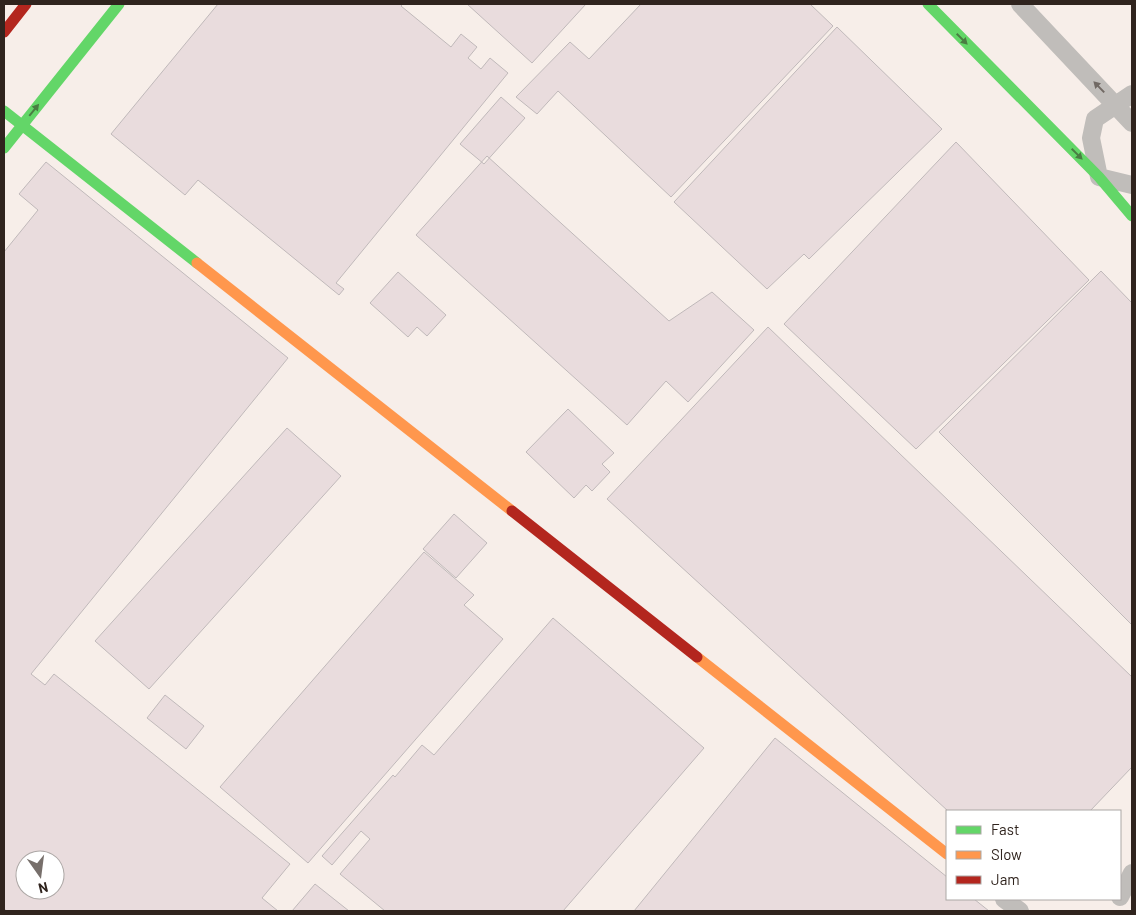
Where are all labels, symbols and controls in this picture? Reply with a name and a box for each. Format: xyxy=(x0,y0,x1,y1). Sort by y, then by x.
one-way arrow xyxy=(956,32,968,44)
one-way arrow xyxy=(1093,82,1105,94)
one-way arrow xyxy=(29,103,39,117)
one-way arrow xyxy=(1070,148,1082,160)
legend xyxy=(946,810,1121,900)
text: Fast xyxy=(991,820,1019,838)
text: Slow xyxy=(991,845,1022,863)
north arrow xyxy=(15,850,65,900)
text: Jam xyxy=(991,870,1020,888)
text: N xyxy=(37,879,50,897)

